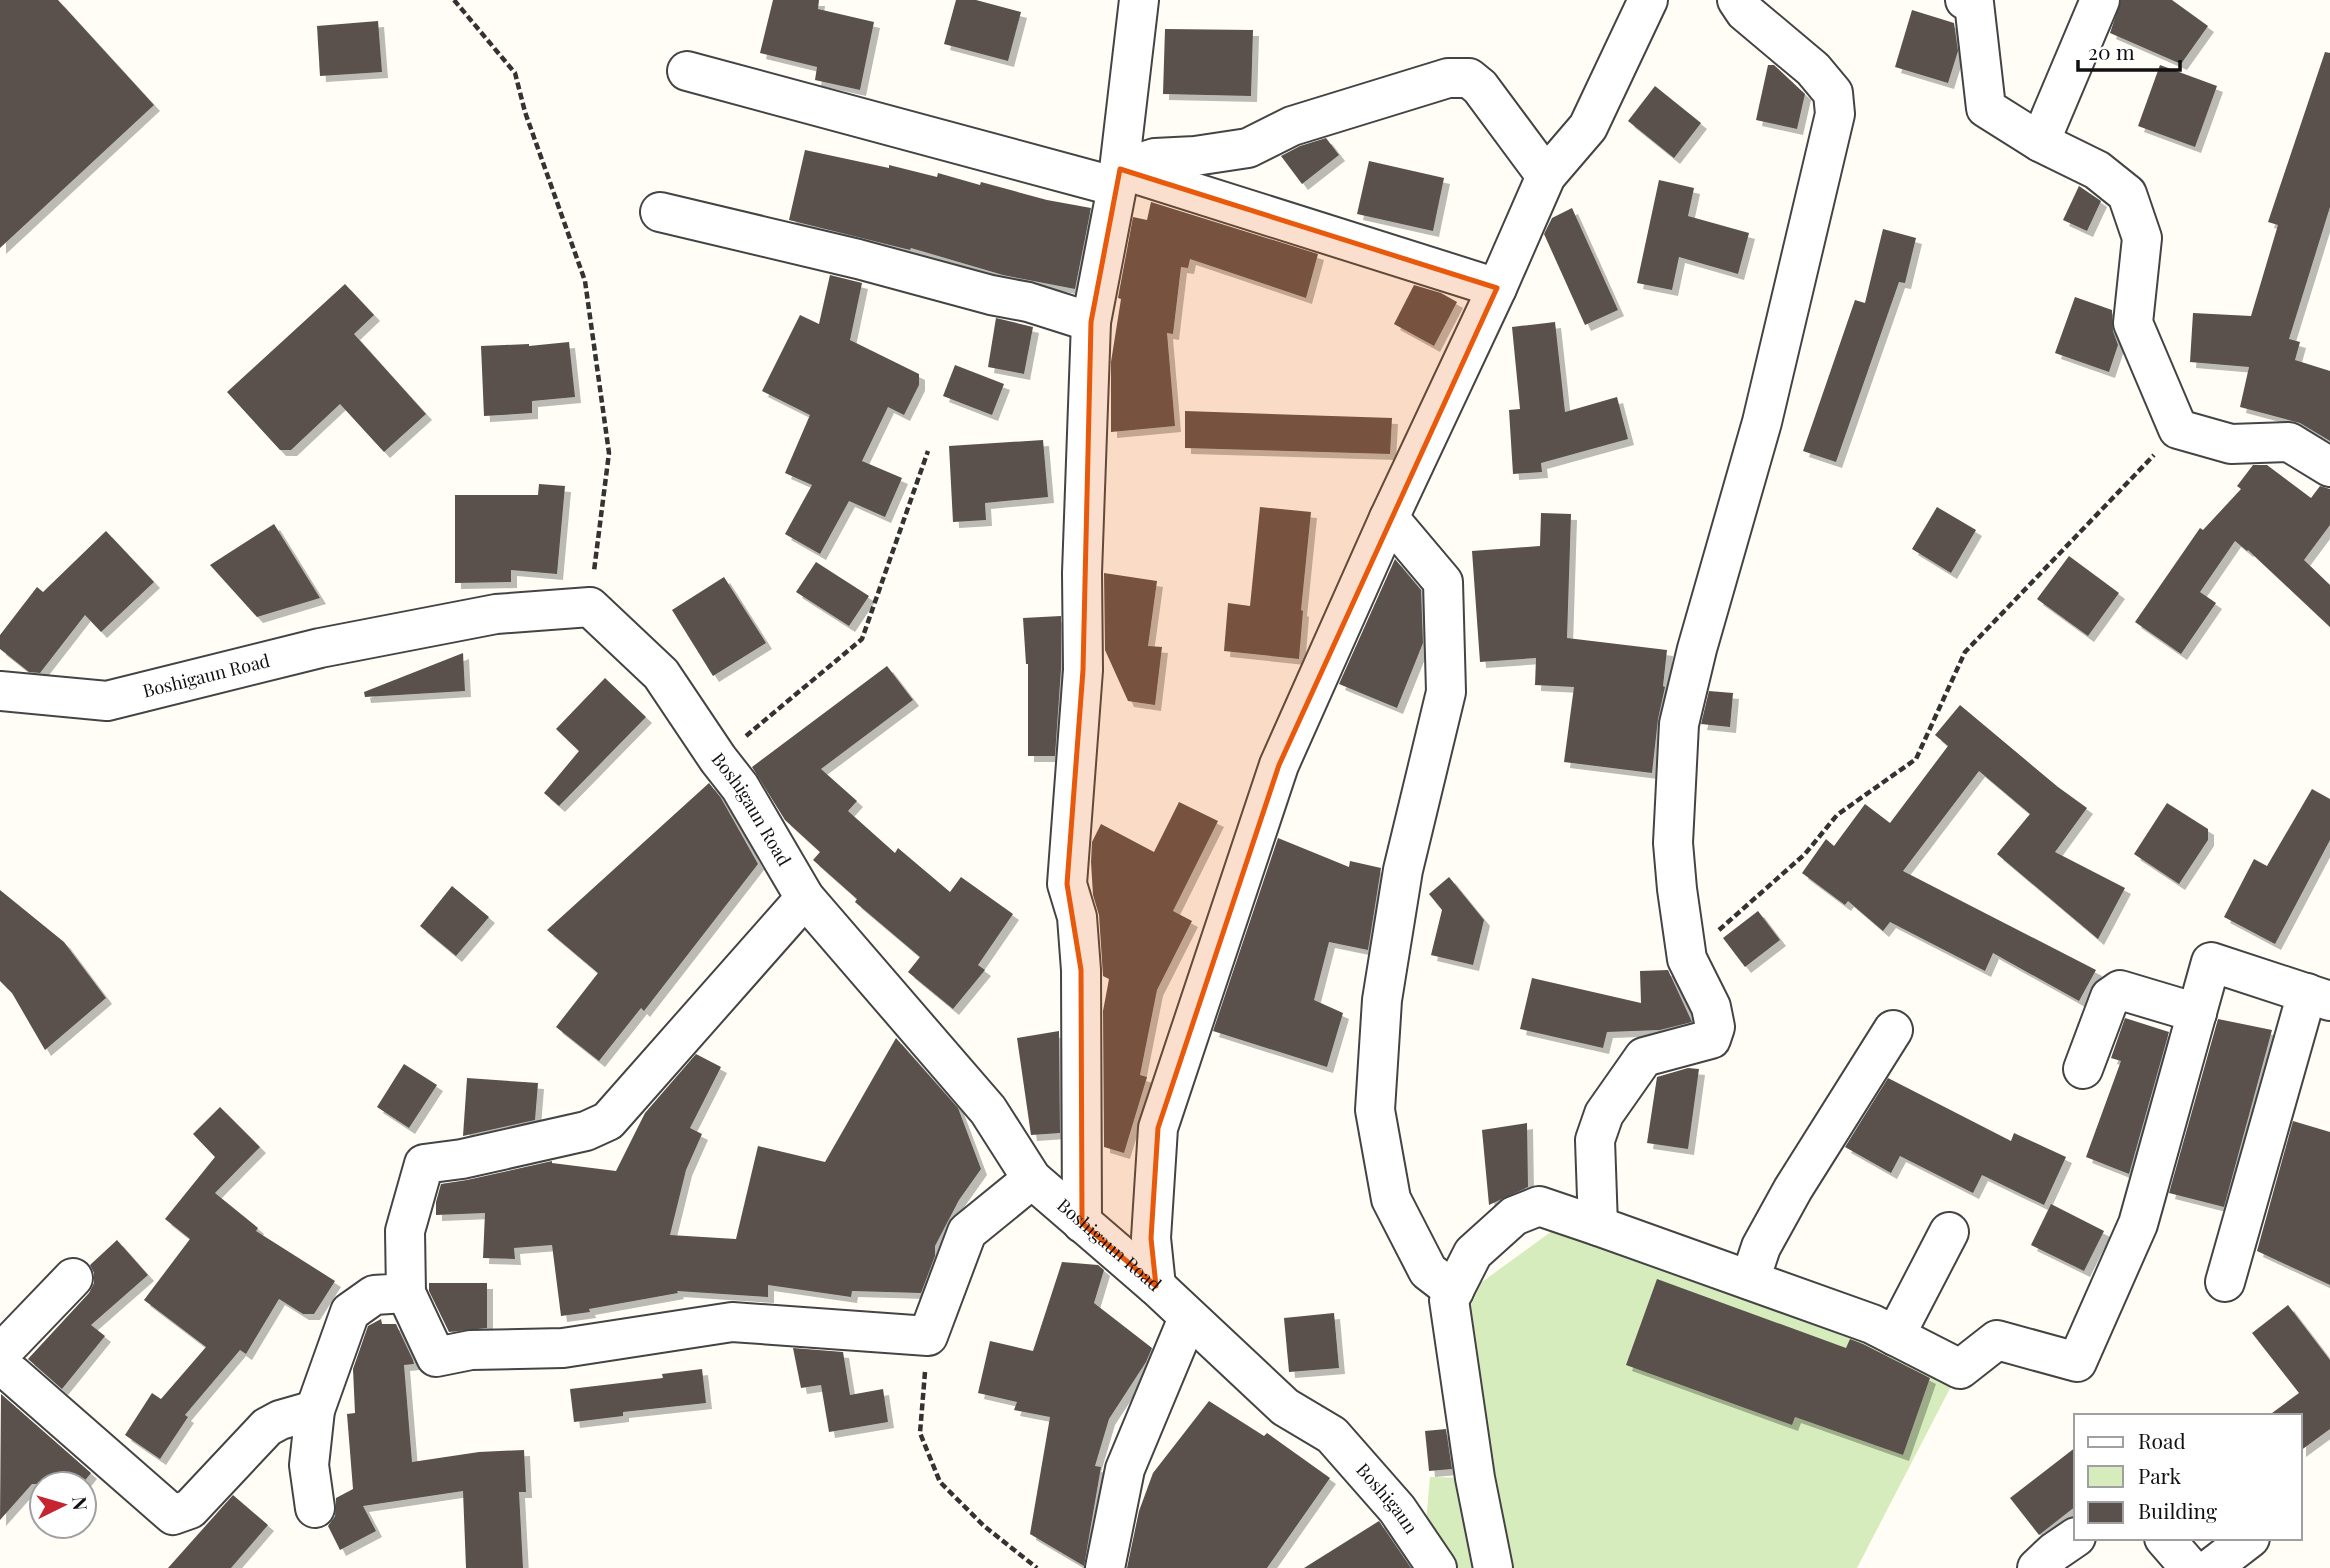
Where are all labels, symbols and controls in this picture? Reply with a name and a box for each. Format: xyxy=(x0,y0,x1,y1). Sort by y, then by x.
scale bar xyxy=(2078,28,2180,72)
text: 20 m xyxy=(2088,37,2135,65)
street label: Boshigaun Road xyxy=(140,648,273,703)
street label: Boshigaun Road xyxy=(707,747,797,871)
street label: Boshigaun Road xyxy=(1052,1193,1167,1296)
legend xyxy=(2074,1414,2302,1540)
text: Road xyxy=(2138,1426,2186,1454)
street label: Boshigaun xyxy=(1351,1458,1424,1538)
text: Park xyxy=(2138,1461,2182,1489)
north arrow xyxy=(28,1470,98,1540)
text: N xyxy=(67,1495,95,1512)
text: Building xyxy=(2138,1496,2217,1524)

